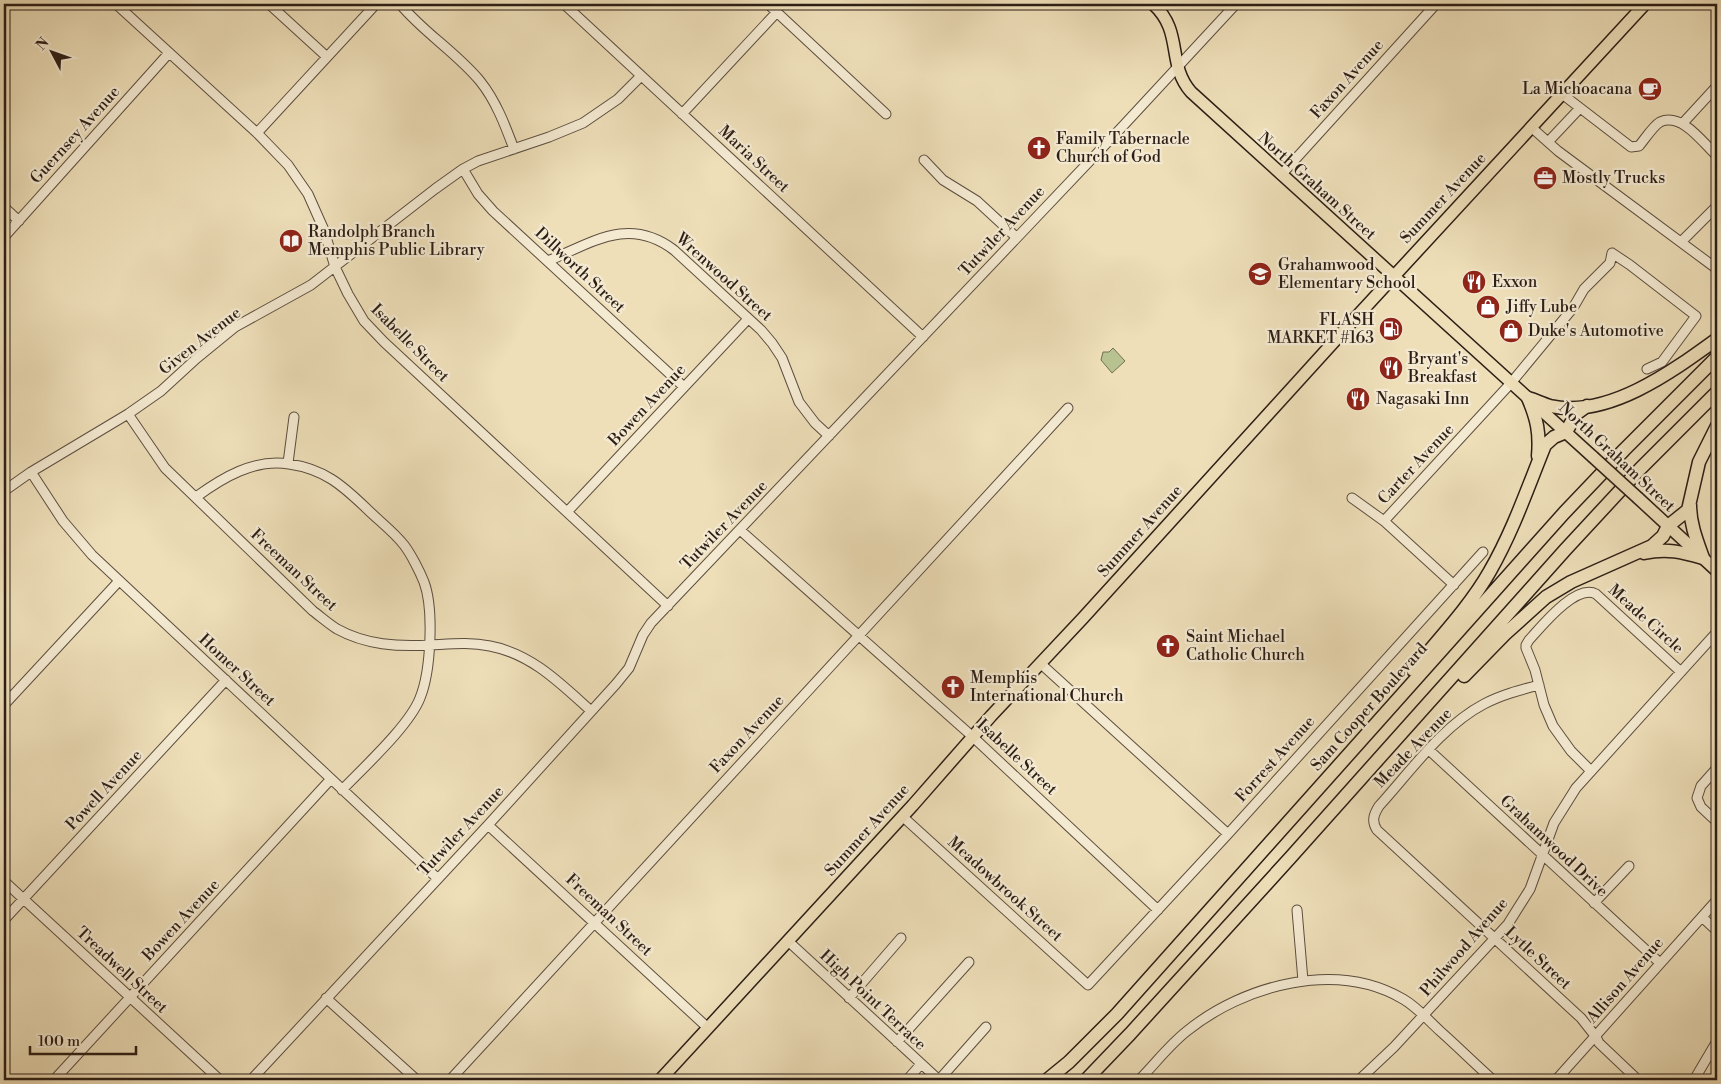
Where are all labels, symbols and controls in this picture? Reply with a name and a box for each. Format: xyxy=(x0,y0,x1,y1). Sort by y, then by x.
north arrow xyxy=(28,28,78,78)
text: N xyxy=(33,34,53,54)
street label: Faxon Avenue xyxy=(1306,35,1388,123)
cafe icon: La Michoacana xyxy=(1637,76,1663,102)
place label: La Michoacana xyxy=(1522,79,1633,99)
street label: Guernsey Avenue xyxy=(26,82,124,188)
street label: Maria Street xyxy=(714,121,794,197)
street label: North Graham Street xyxy=(1254,128,1380,244)
place label: Family Tabernacle Church of God xyxy=(1056,129,1190,167)
church icon: Family Tabernacle Church of God xyxy=(1026,135,1052,161)
street label: Summer Avenue xyxy=(1396,148,1490,248)
office icon: Mostly Trucks xyxy=(1532,165,1558,191)
place label: Mostly Trucks xyxy=(1562,168,1665,188)
street label: Tutwiler Avenue xyxy=(955,181,1049,281)
place label: Randolph Branch Memphis Public Library xyxy=(308,222,485,260)
street label: Dillworth Street xyxy=(531,223,630,317)
library icon: Randolph Branch Memphis Public Library xyxy=(278,228,304,254)
street label: Wrenwood Street xyxy=(671,228,777,326)
place label: Grahamwood Elementary School xyxy=(1278,255,1416,293)
school or university icon: Grahamwood Elementary School xyxy=(1247,261,1273,287)
restaurant icon: Exxon xyxy=(1461,269,1487,295)
place label: Exxon xyxy=(1492,272,1538,292)
shop icon: Jiffy Lube xyxy=(1475,294,1501,320)
place label: Jiffy Lube xyxy=(1505,297,1577,317)
street label: Isabelle Street xyxy=(367,300,454,387)
street label: Given Avenue xyxy=(155,303,245,379)
place label: FLASH MARKET #163 xyxy=(1267,310,1374,348)
fuel station icon: FLASH MARKET #163 xyxy=(1378,316,1404,342)
shop icon: Duke's Automotive xyxy=(1498,318,1524,344)
place label: Duke's Automotive xyxy=(1528,321,1664,341)
place label: Bryant's Breakfast xyxy=(1407,349,1478,387)
restaurant icon: Bryant's Breakfast xyxy=(1378,355,1404,381)
street label: Bowen Avenue xyxy=(603,360,690,451)
restaurant icon: Nagasaki Inn xyxy=(1345,386,1371,412)
place label: Nagasaki Inn xyxy=(1376,389,1470,409)
street label: North Graham Street xyxy=(1555,398,1680,516)
street label: Carter Avenue xyxy=(1374,420,1458,508)
street label: Tutwiler Avenue xyxy=(676,476,772,574)
street label: Summer Avenue xyxy=(1093,481,1187,581)
street label: Freeman Street xyxy=(246,525,342,616)
street label: Meade Circle xyxy=(1604,580,1688,658)
place label: Saint Michael Catholic Church xyxy=(1186,627,1305,665)
street label: Homer Street xyxy=(194,629,280,711)
church icon: Saint Michael Catholic Church xyxy=(1155,633,1181,659)
street label: Sam Cooper Boulevard xyxy=(1306,639,1432,775)
place label: Memphis International Church xyxy=(970,668,1124,706)
church icon: Memphis International Church xyxy=(940,674,966,700)
street label: Faxon Avenue xyxy=(706,691,788,777)
street label: Meade Avenue xyxy=(1370,704,1456,792)
street label: Forrest Avenue xyxy=(1231,712,1319,806)
street label: Isabelle Street xyxy=(973,715,1062,800)
street label: Powell Avenue xyxy=(62,745,146,835)
street label: Summer Avenue xyxy=(820,780,914,880)
street label: Tutwiler Avenue xyxy=(414,781,508,881)
street label: Grahamwood Drive xyxy=(1496,791,1612,901)
street label: Meadowbrook Street xyxy=(943,832,1067,946)
street label: Freeman Street xyxy=(561,870,657,961)
street label: Bowen Avenue xyxy=(137,875,224,966)
street label: Philwood Avenue xyxy=(1416,893,1512,1001)
street label: Treadwell Street xyxy=(72,922,172,1018)
street label: Lytle Street xyxy=(1501,922,1576,994)
street label: Allison Avenue xyxy=(1582,933,1668,1028)
street label: High Point Terrace xyxy=(816,946,930,1054)
scale bar xyxy=(30,1024,136,1056)
text: 100 m xyxy=(38,1032,80,1051)

